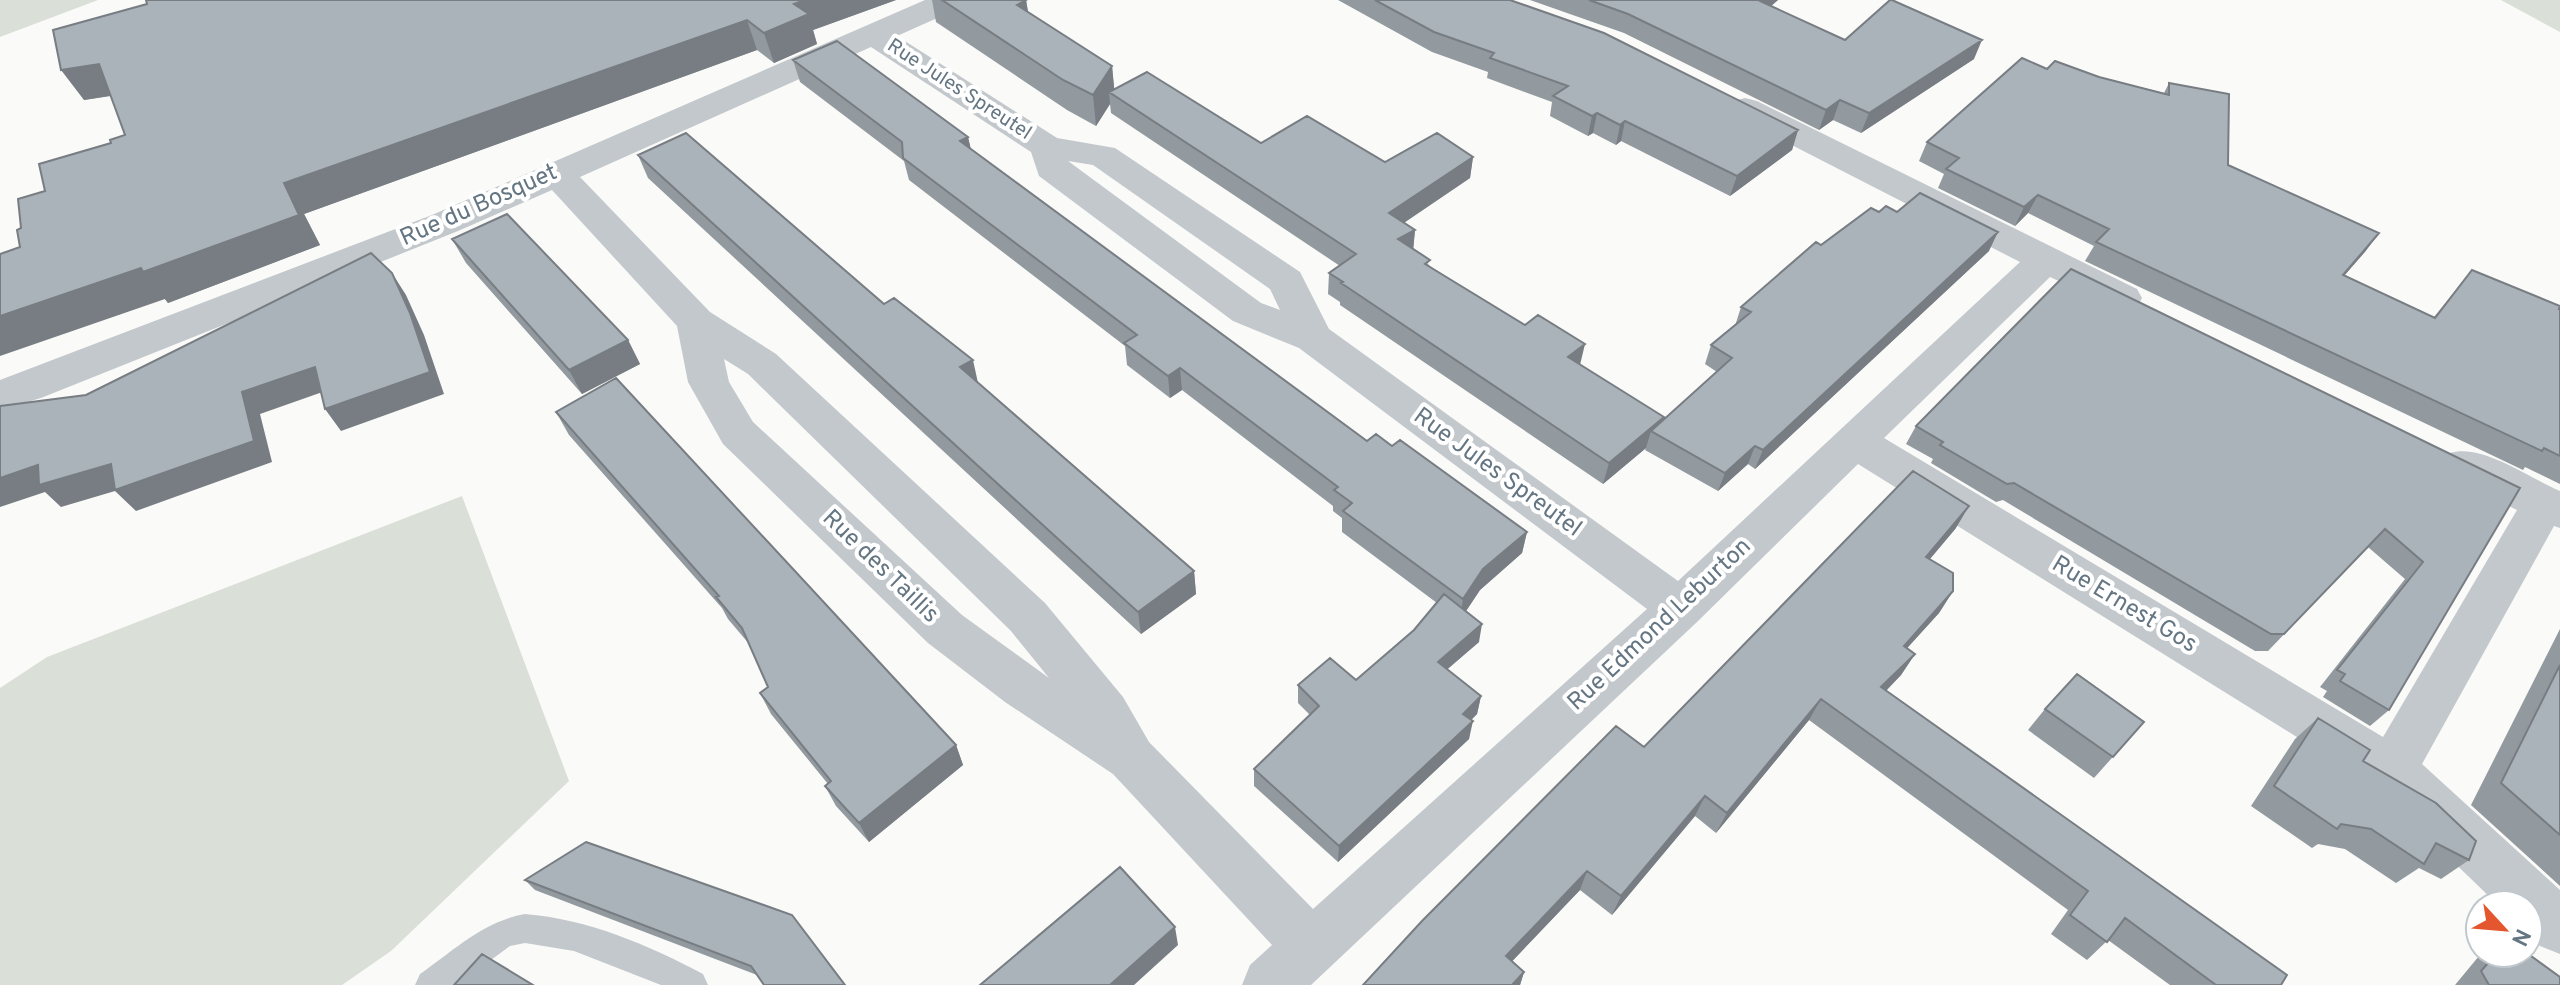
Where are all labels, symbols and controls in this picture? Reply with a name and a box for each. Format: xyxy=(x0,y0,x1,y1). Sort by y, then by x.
street label: Rue Jules Spreutel xyxy=(882,33,1036,147)
street label: Rue du Bosquet xyxy=(396,158,562,254)
street label: Rue Jules Spreutel xyxy=(1407,402,1587,544)
street label: Rue des Taillis xyxy=(815,504,945,630)
street label: Rue Edmond Leburton xyxy=(1562,532,1758,718)
street label: Rue Ernest Gos xyxy=(2046,550,2202,660)
north arrow xyxy=(2464,889,2544,969)
text: N xyxy=(2504,924,2535,950)

